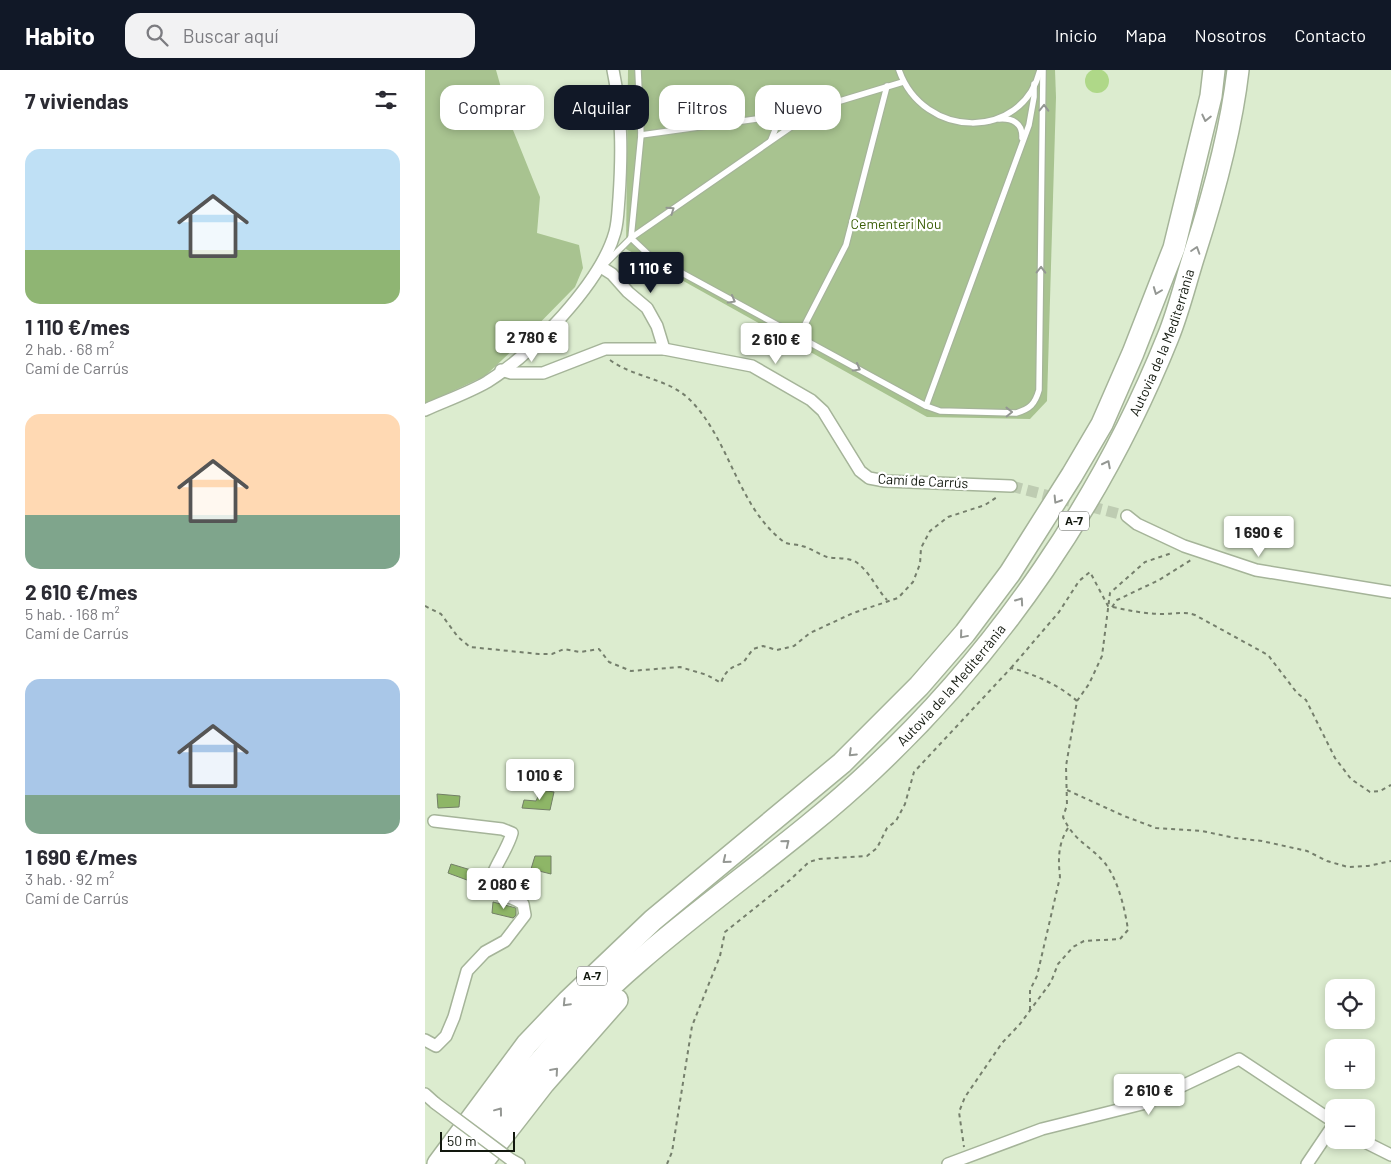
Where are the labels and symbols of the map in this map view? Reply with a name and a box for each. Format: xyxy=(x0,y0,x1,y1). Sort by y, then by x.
one-way arrow xyxy=(1039,104,1049,112)
one-way arrow xyxy=(1201,114,1212,122)
one-way arrow xyxy=(665,207,675,216)
park label: Cementeri Nou xyxy=(851,215,941,232)
one-way arrow xyxy=(1190,246,1200,254)
pin: 1 110 € xyxy=(605,252,697,294)
one-way arrow xyxy=(1036,266,1046,274)
street label: Autovia de la Mediterrània xyxy=(1125,267,1197,418)
one-way arrow xyxy=(1153,286,1163,295)
one-way arrow xyxy=(727,294,736,304)
pin: 2 780 € xyxy=(486,320,578,363)
pin: 2 610 € xyxy=(730,322,822,365)
one-way arrow xyxy=(852,362,861,372)
one-way arrow xyxy=(1005,407,1013,417)
one-way arrow xyxy=(1101,460,1111,469)
street label: Camí de Carrús xyxy=(877,470,969,491)
one-way arrow xyxy=(1054,495,1063,504)
road number: A-7 xyxy=(1059,512,1089,531)
pin: 1 690 € xyxy=(1213,516,1305,558)
one-way arrow xyxy=(1014,597,1023,607)
street label: Autovia de la Mediterrània xyxy=(893,621,1009,749)
one-way arrow xyxy=(960,629,969,638)
one-way arrow xyxy=(849,747,858,756)
pin: 1 010 € xyxy=(494,758,586,801)
one-way arrow xyxy=(781,839,790,848)
one-way arrow xyxy=(723,854,732,862)
pin: 2 080 € xyxy=(458,868,550,910)
road number: A-7 xyxy=(577,966,607,986)
one-way arrow xyxy=(563,997,572,1006)
one-way arrow xyxy=(549,1067,558,1076)
pin: 2 610 € xyxy=(1103,1074,1195,1116)
one-way arrow xyxy=(494,1108,502,1117)
scale bar xyxy=(440,1129,515,1152)

